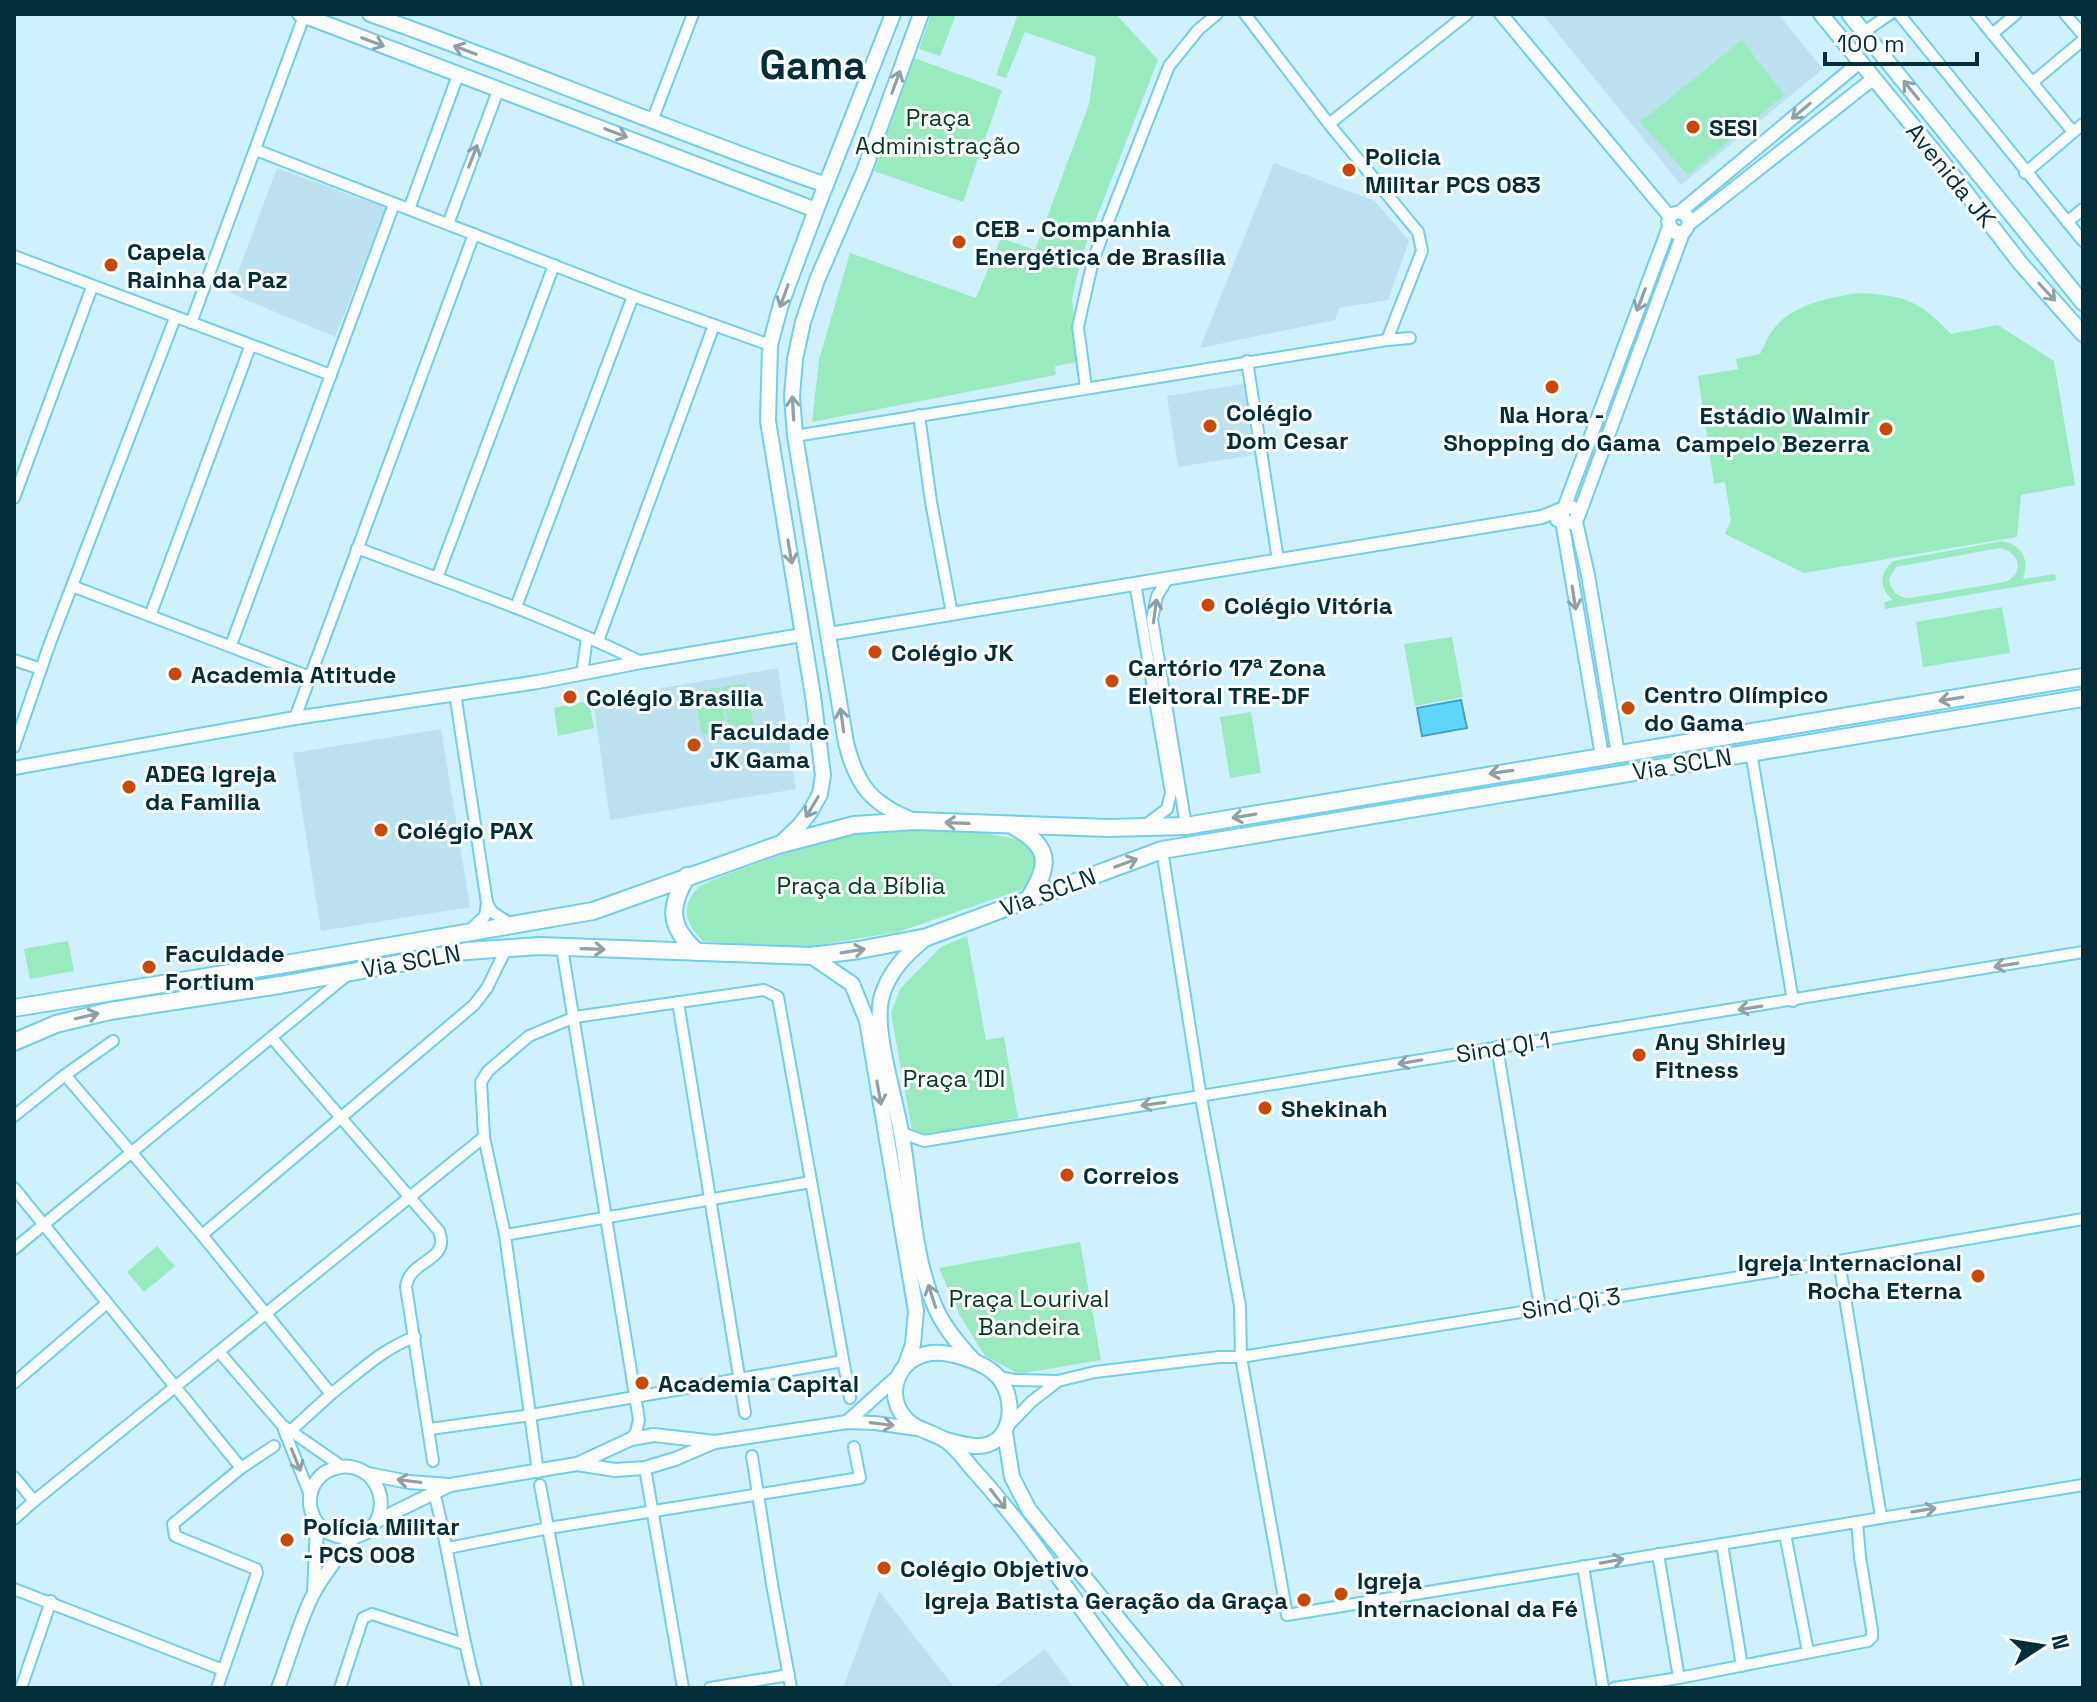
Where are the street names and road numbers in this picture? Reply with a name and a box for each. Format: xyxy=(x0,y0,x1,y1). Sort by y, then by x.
street label: Avenida JK xyxy=(1899,116,2003,234)
street label: Via SCLN xyxy=(1630,741,1734,787)
street label: Via SCLN xyxy=(996,860,1100,924)
street label: Via SCLN xyxy=(359,937,463,985)
street label: Sind QI 1 xyxy=(1454,1024,1552,1070)
street label: Sind Qi 3 xyxy=(1519,1280,1623,1326)

